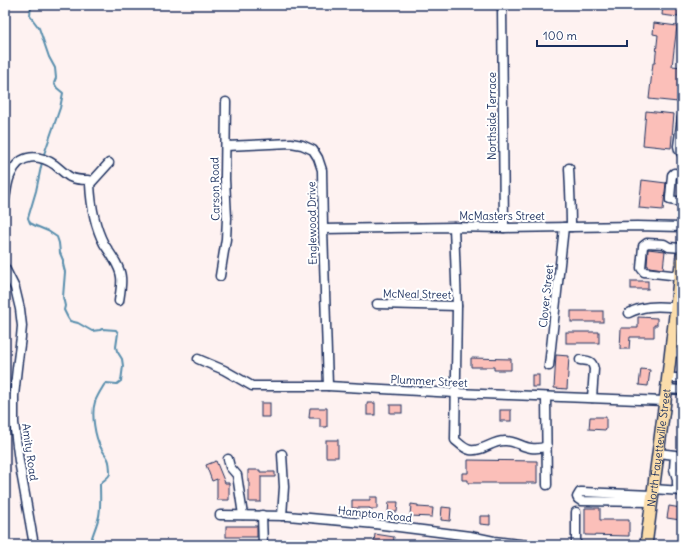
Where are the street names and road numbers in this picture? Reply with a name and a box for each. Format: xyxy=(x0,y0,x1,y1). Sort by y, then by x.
street label: Northside Terrace xyxy=(485,72,499,160)
street label: Carson Road xyxy=(207,156,223,221)
street label: Englewood Drive xyxy=(304,181,320,265)
street label: McMasters Street xyxy=(459,209,545,223)
street label: Clover Street xyxy=(536,263,556,328)
street label: McNeal Street xyxy=(383,286,452,302)
street label: Plummer Street xyxy=(390,372,468,390)
street label: North Fayetteville Street xyxy=(644,388,673,508)
street label: Amity Road xyxy=(19,423,41,482)
street label: Hampton Road xyxy=(337,503,413,525)

